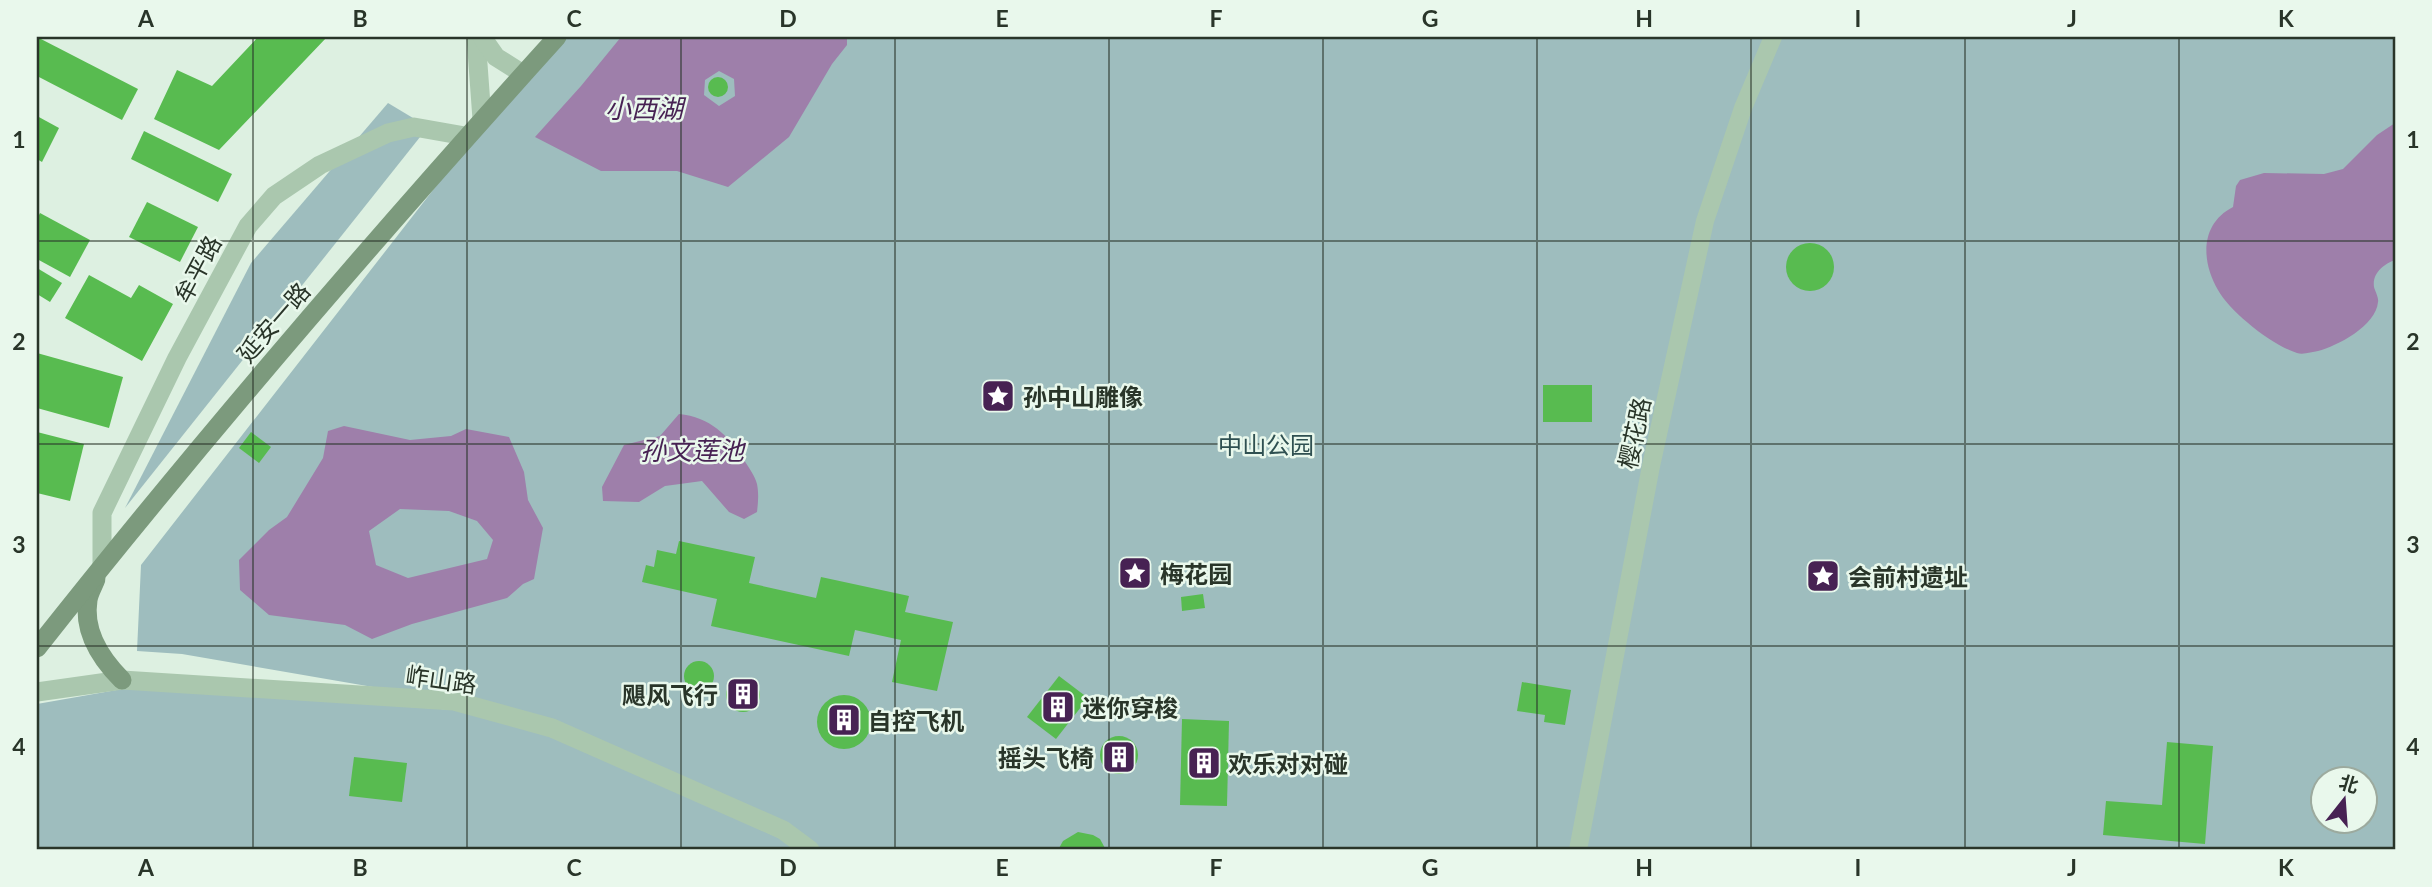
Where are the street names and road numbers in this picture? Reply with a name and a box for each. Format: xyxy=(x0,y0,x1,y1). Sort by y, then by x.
street label: 牟平路 xyxy=(167,230,227,308)
street label: 延安一路 xyxy=(231,276,315,368)
street label: 樱花路 xyxy=(1612,395,1656,471)
street label: 岞山路 xyxy=(403,660,479,698)

